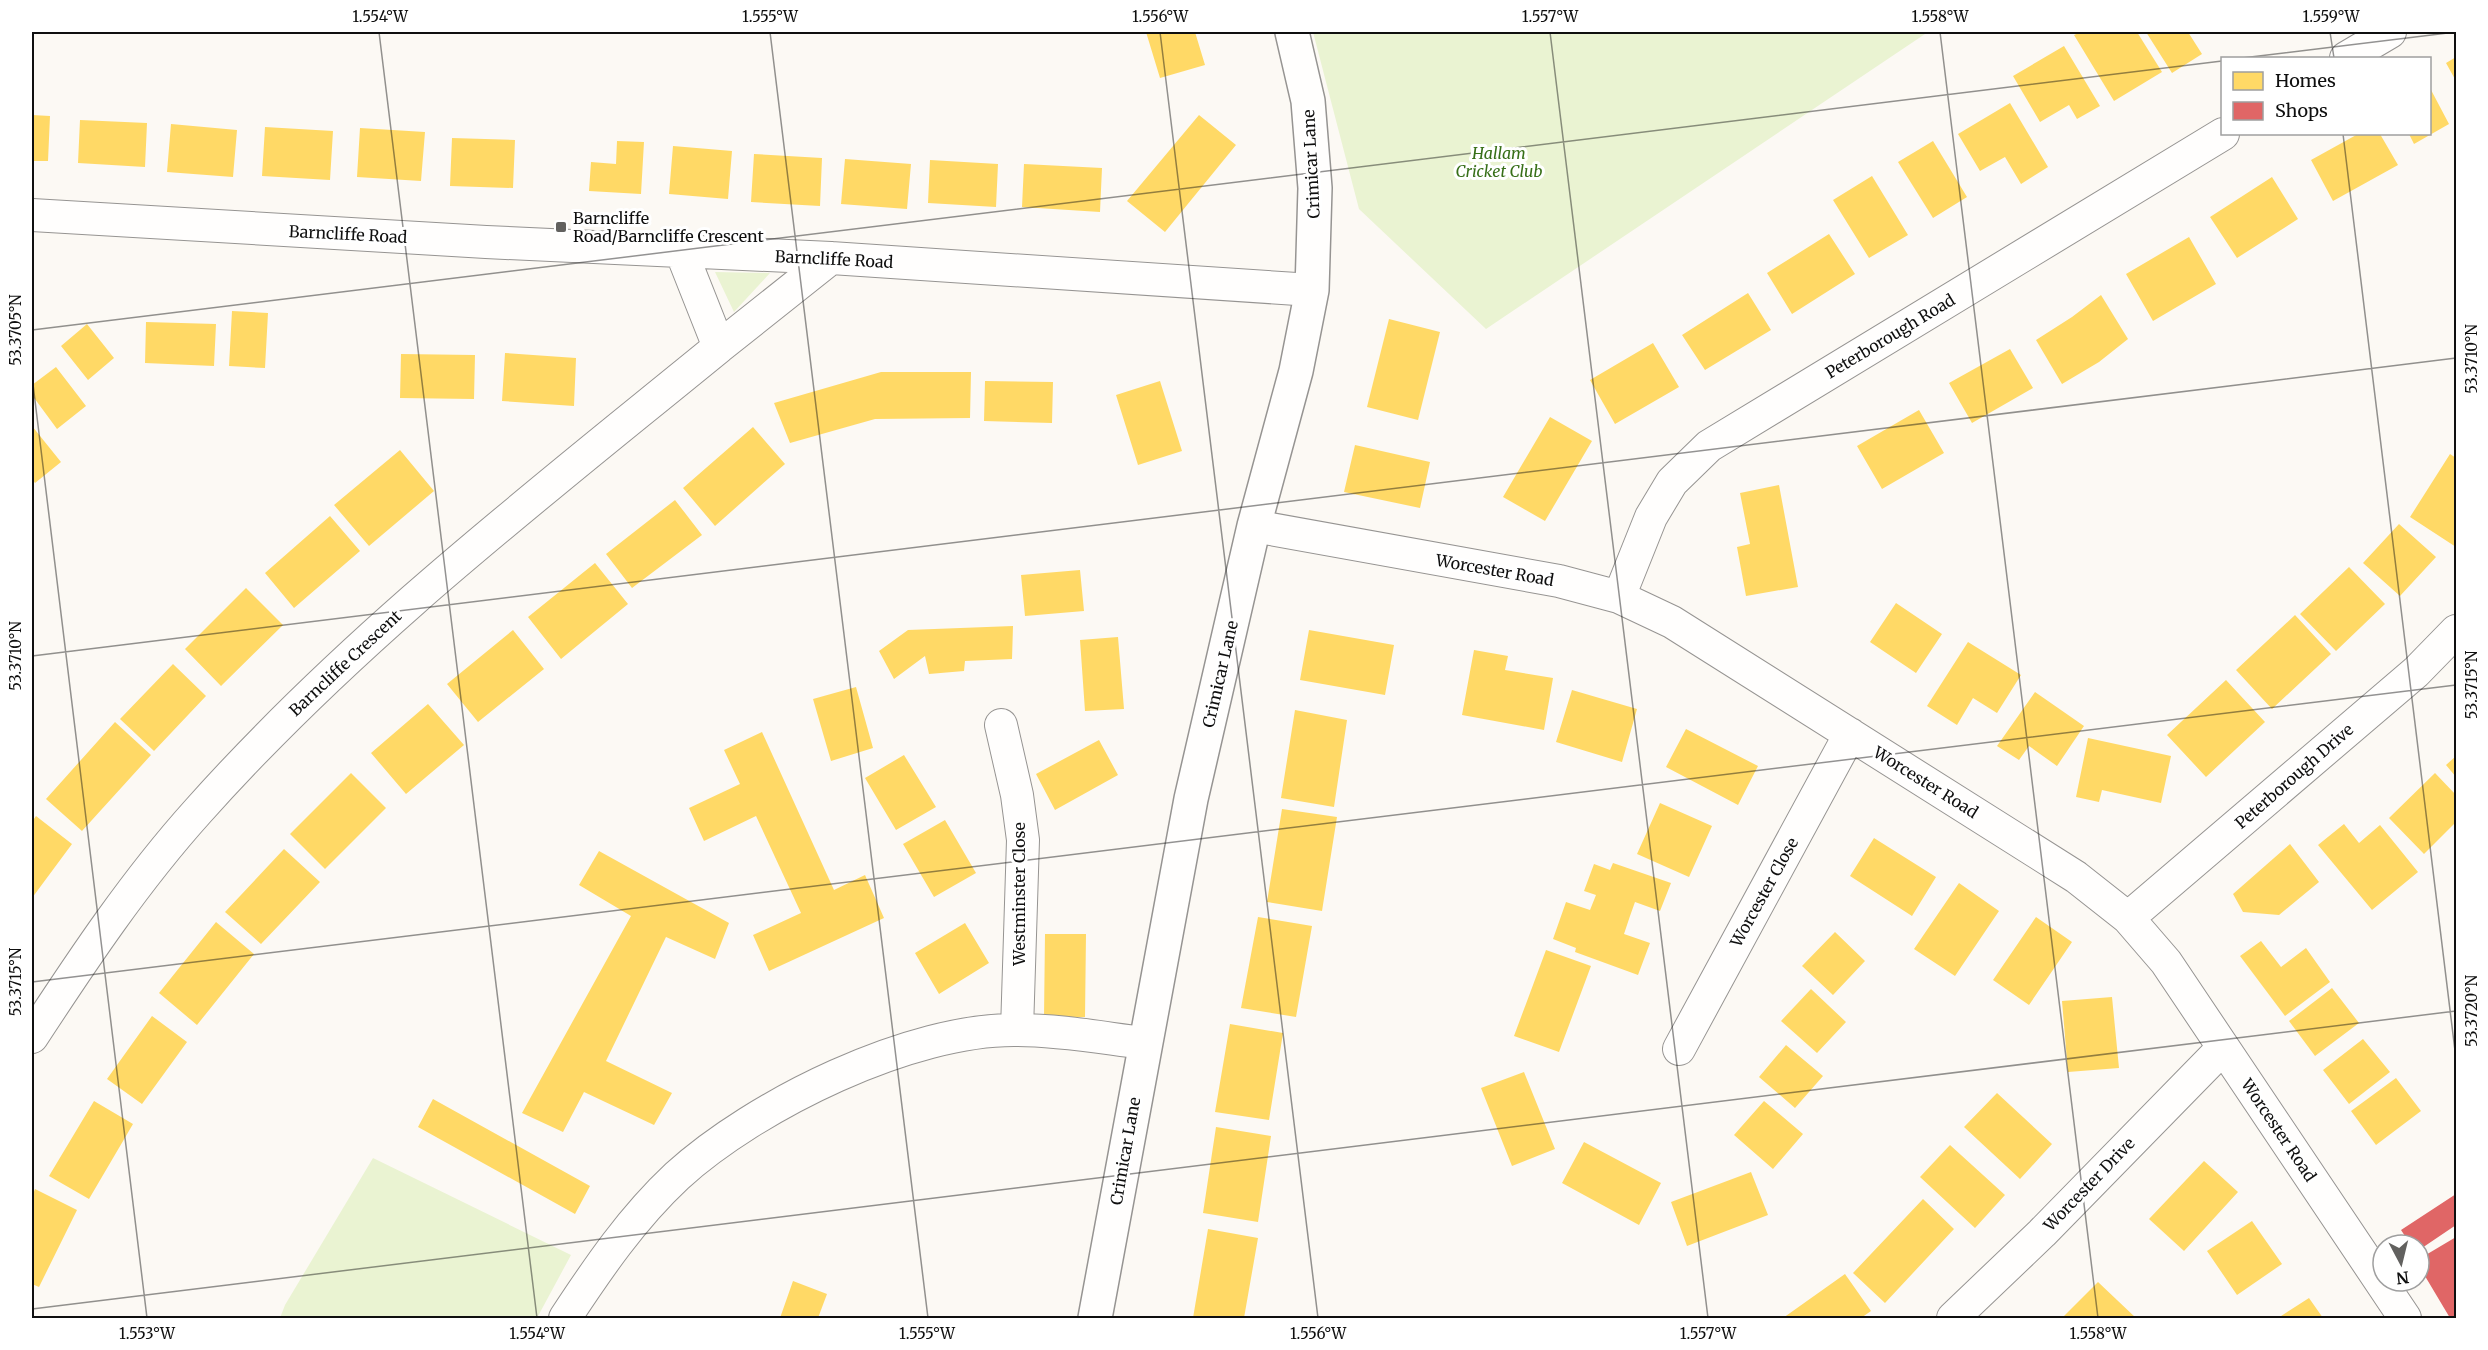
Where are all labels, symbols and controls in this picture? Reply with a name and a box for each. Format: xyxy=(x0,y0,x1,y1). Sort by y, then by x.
text: 1.554°W xyxy=(352,7,409,26)
text: 1.555°W xyxy=(742,7,799,26)
text: 1.556°W xyxy=(1132,7,1189,26)
text: 1.557°W xyxy=(1522,7,1579,26)
text: 1.558°W xyxy=(1912,7,1970,26)
text: 1.559°W xyxy=(2302,7,2361,26)
legend xyxy=(2221,57,2431,135)
text: Homes xyxy=(2275,69,2336,92)
text: Shops xyxy=(2275,99,2328,122)
street label: Crimicar Lane xyxy=(1298,109,1324,219)
park label: Hallam Cricket Club xyxy=(1456,143,1542,181)
place label: Barncliffe Road/Barncliffe Crescent xyxy=(573,208,764,246)
marker: Barncliffe Road/Barncliffe Crescent xyxy=(554,220,568,234)
street label: Barncliffe Road xyxy=(288,221,408,247)
street label: Barncliffe Road xyxy=(774,246,894,272)
street label: Peterborough Road xyxy=(1822,289,1959,383)
text: 53.3705°N xyxy=(6,294,25,366)
text: 53.3710°N xyxy=(2462,324,2481,394)
street label: Worcester Road xyxy=(1433,550,1556,590)
street label: Barncliffe Crescent xyxy=(285,605,406,720)
street label: Crimicar Lane xyxy=(1198,619,1242,729)
text: 53.3710°N xyxy=(6,621,25,691)
text: 53.3715°N xyxy=(2462,650,2481,719)
street label: Peterborough Drive xyxy=(2231,719,2357,833)
street label: Worcester Road xyxy=(1869,741,1982,822)
street label: Westminster Close xyxy=(1009,822,1029,967)
street label: Worcester Close xyxy=(1725,834,1802,951)
text: 53.3715°N xyxy=(6,947,25,1016)
text: 53.3720°N xyxy=(2462,975,2481,1047)
street label: Worcester Road xyxy=(2237,1074,2321,1185)
street label: Crimicar Lane xyxy=(1106,1095,1144,1207)
street label: Worcester Drive xyxy=(2039,1133,2139,1236)
north arrow xyxy=(2371,1233,2431,1293)
text: N xyxy=(2395,1267,2410,1289)
text: 1.553°W xyxy=(119,1324,176,1343)
text: 1.554°W xyxy=(509,1324,566,1343)
text: 1.555°W xyxy=(899,1324,956,1343)
text: 1.556°W xyxy=(1290,1324,1347,1343)
text: 1.557°W xyxy=(1680,1324,1737,1343)
text: 1.558°W xyxy=(2070,1324,2128,1343)

